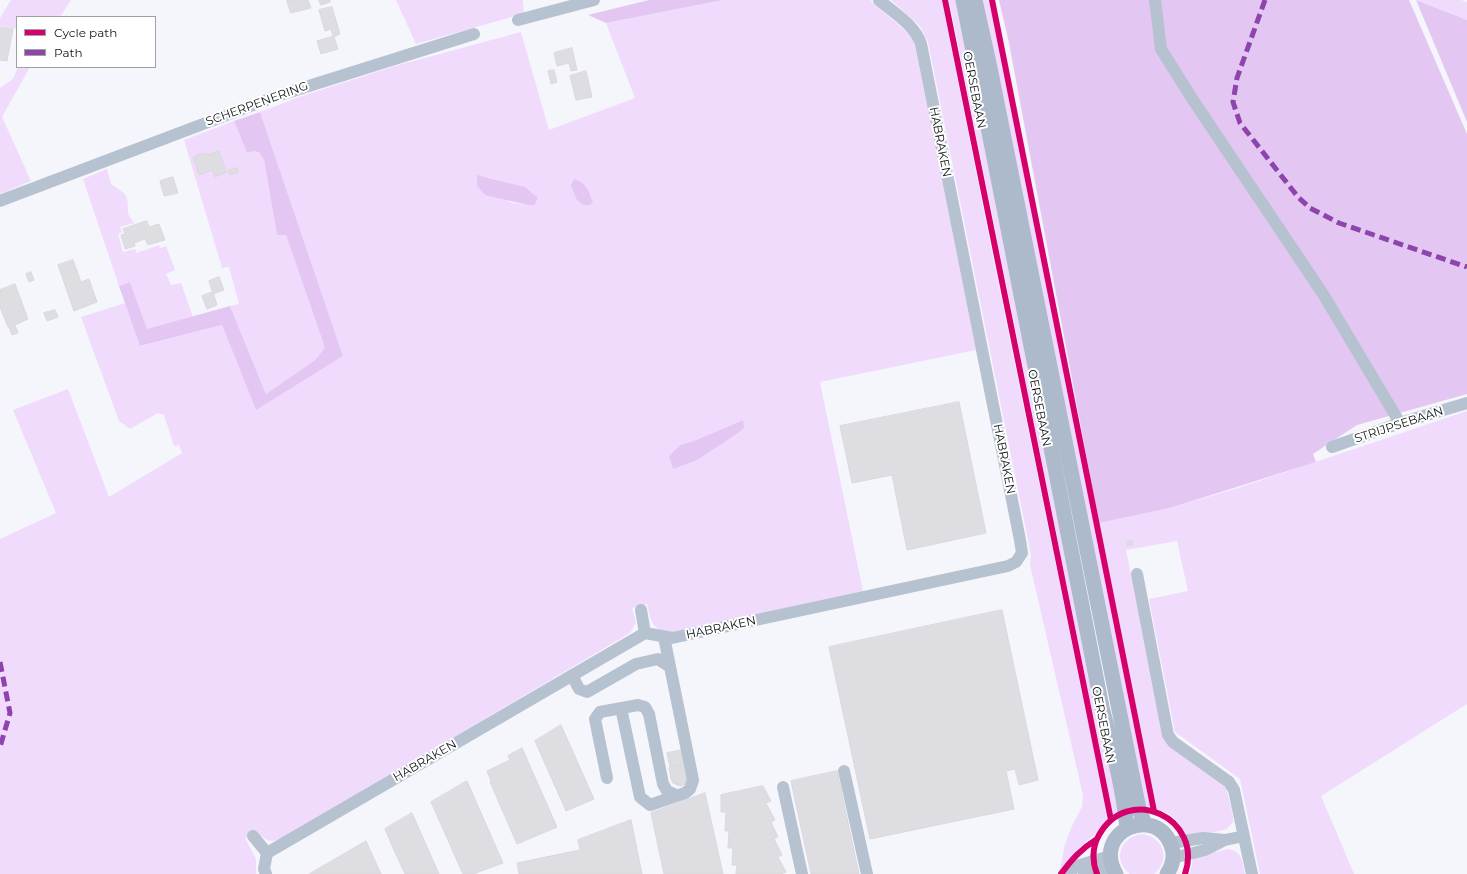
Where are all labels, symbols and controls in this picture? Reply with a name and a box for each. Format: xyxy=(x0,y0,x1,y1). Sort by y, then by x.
legend xyxy=(16,16,156,68)
text: Cycle path xyxy=(54,25,117,40)
text: Path xyxy=(54,45,83,60)
street label: OERSEBAAN xyxy=(959,50,989,130)
street label: SCHERPENERING xyxy=(204,79,310,129)
street label: HABRAKEN xyxy=(926,106,954,178)
street label: OERSEBAAN xyxy=(1024,368,1054,448)
street label: STRIJPSEBAAN xyxy=(1353,404,1445,446)
street label: HABRAKEN xyxy=(990,423,1018,495)
street label: HABRAKEN xyxy=(685,614,757,642)
street label: OERSEBAAN xyxy=(1088,685,1118,765)
street label: HABRAKEN xyxy=(391,737,459,785)

